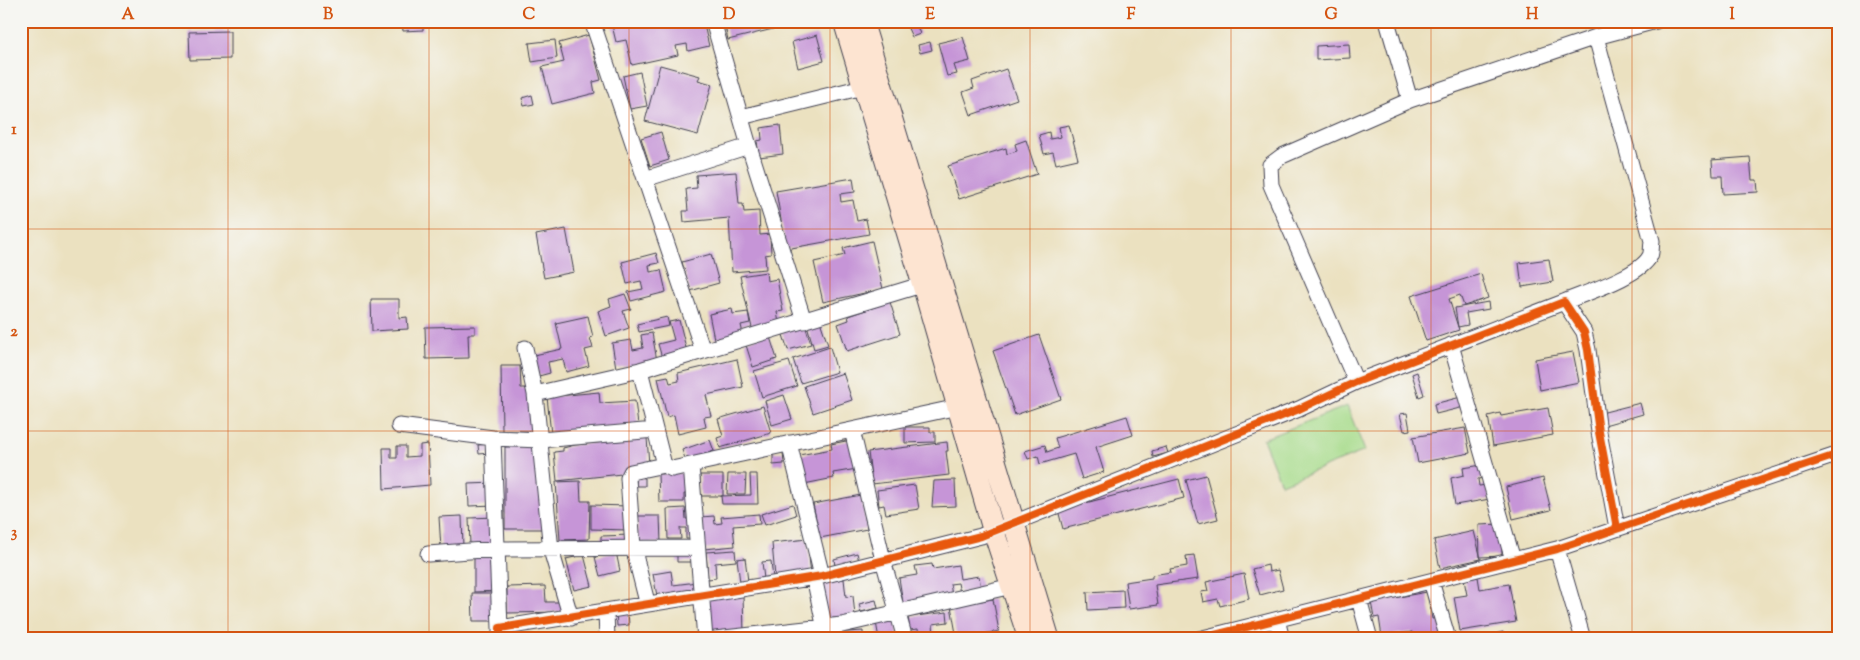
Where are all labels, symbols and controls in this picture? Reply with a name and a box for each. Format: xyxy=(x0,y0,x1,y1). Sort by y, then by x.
text: A xyxy=(122,4,135,27)
text: B xyxy=(323,4,333,27)
text: C xyxy=(523,4,536,27)
text: D xyxy=(723,4,736,27)
text: E xyxy=(925,4,935,27)
text: F xyxy=(1127,4,1136,27)
text: G xyxy=(1324,4,1338,27)
text: H xyxy=(1526,4,1539,27)
text: I xyxy=(1729,4,1735,27)
text: 1 xyxy=(11,119,17,142)
text: 2 xyxy=(10,321,18,344)
text: 3 xyxy=(11,522,18,545)

